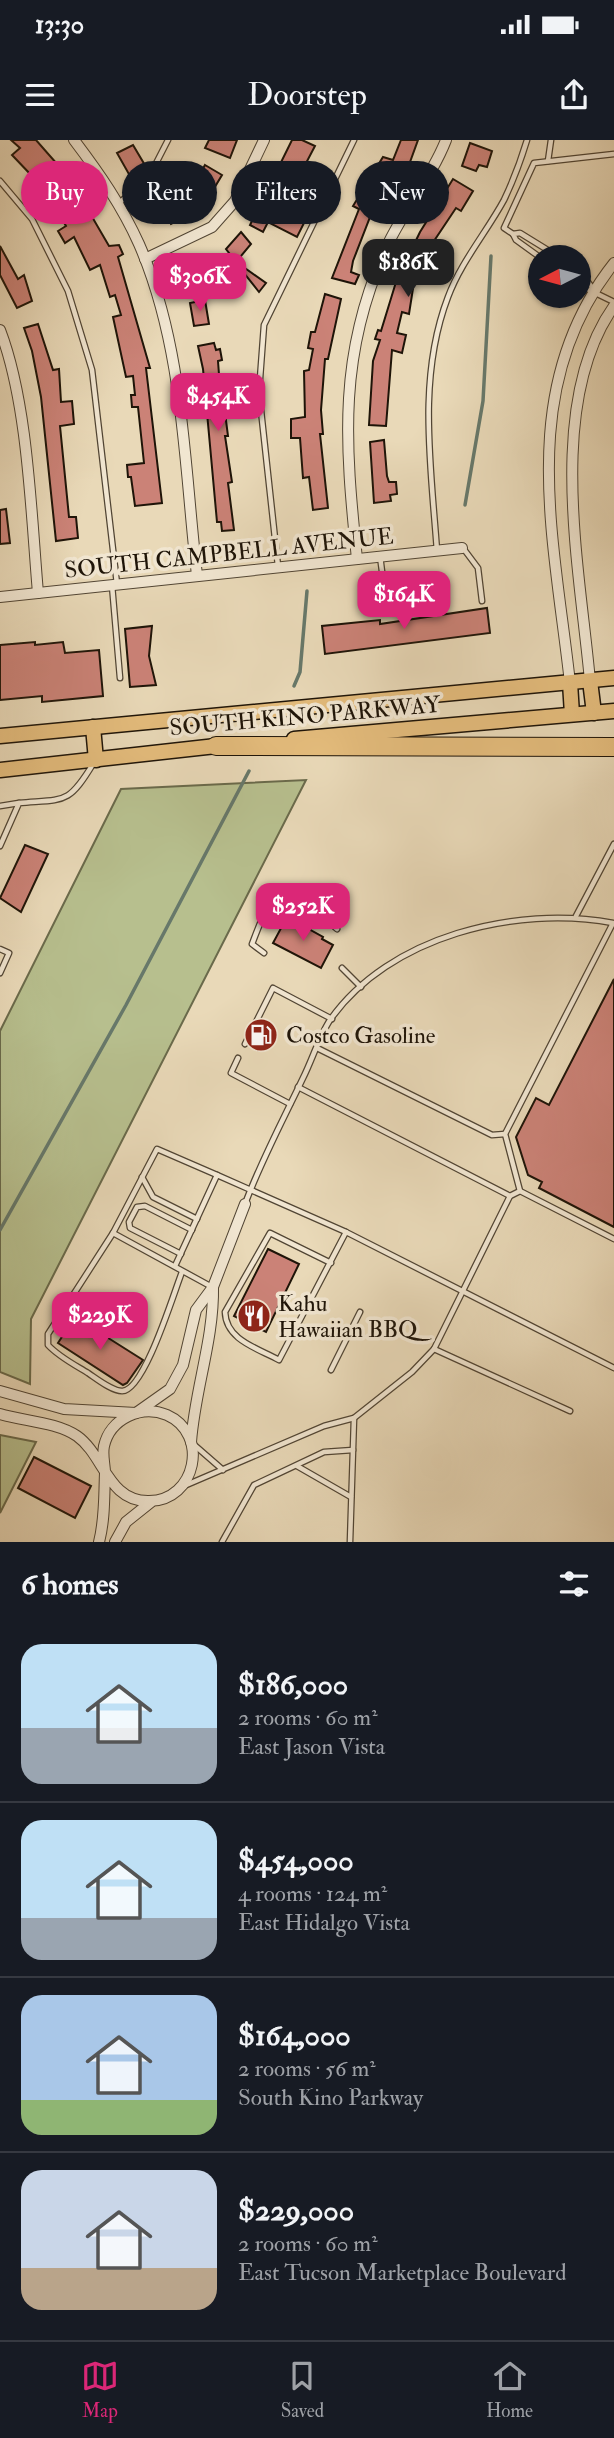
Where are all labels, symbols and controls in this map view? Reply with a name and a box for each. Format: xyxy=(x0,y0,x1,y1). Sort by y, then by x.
text: 13:30 xyxy=(35,9,84,41)
text: Doorstep xyxy=(247,75,367,115)
icon: menu xyxy=(21,76,59,114)
icon: share xyxy=(555,76,593,114)
chip: Buy xyxy=(21,161,108,224)
chip: Rent xyxy=(122,161,217,224)
chip: Filters xyxy=(231,161,341,224)
chip: New xyxy=(355,161,449,224)
pin: $186K xyxy=(359,240,457,299)
north arrow xyxy=(528,245,592,308)
map controls xyxy=(528,245,591,308)
text: $186K xyxy=(378,247,438,276)
pin: $306K xyxy=(151,254,249,313)
text: $306K xyxy=(169,261,231,290)
pin: $454K xyxy=(169,373,267,433)
text: $454K xyxy=(186,381,250,410)
street label: SOUTH CAMPBELL AVENUE xyxy=(63,521,395,585)
pin: $164K xyxy=(355,572,453,631)
text: $164K xyxy=(373,579,435,608)
street label: SOUTH KINO PARKWAY xyxy=(168,690,443,742)
pin: $252K xyxy=(254,884,352,943)
text: $252K xyxy=(272,891,334,920)
fuel station icon: Costco Gasoline xyxy=(242,1016,280,1054)
place label: Costco Gasoline xyxy=(286,1021,436,1050)
place label: Kahu Hawaiian BBQ xyxy=(278,1289,432,1344)
pin: $229K xyxy=(51,1292,149,1352)
restaurant icon: Kahu Hawaiian BBQ xyxy=(235,1297,273,1335)
text: $229K xyxy=(68,1300,132,1329)
icon: filters xyxy=(555,1565,593,1603)
text: 6 homes xyxy=(21,1566,119,1603)
text: $186,000 xyxy=(238,1666,348,1703)
icon: home xyxy=(77,1672,161,1756)
text: 2 rooms · 60 m² xyxy=(238,1703,378,1732)
text: East Jason Vista xyxy=(238,1732,385,1761)
text: $454,000 xyxy=(238,1842,354,1879)
icon: home xyxy=(77,1848,161,1932)
text: 4 rooms · 124 m² xyxy=(238,1879,387,1908)
text: East Hidalgo Vista xyxy=(238,1908,410,1937)
text: $164,000 xyxy=(238,2017,351,2054)
icon: home xyxy=(77,2023,161,2107)
text: 2 rooms · 56 m² xyxy=(238,2054,376,2083)
text: South Kino Parkway xyxy=(238,2083,423,2112)
text: $229,000 xyxy=(238,2192,354,2229)
icon: home xyxy=(77,2198,161,2282)
text: 2 rooms · 60 m² xyxy=(238,2229,378,2258)
text: East Tucson Marketplace Boulevard xyxy=(238,2258,567,2287)
tab: Map xyxy=(81,2357,119,2423)
tab: Saved xyxy=(281,2357,324,2423)
tab: Home xyxy=(486,2357,533,2423)

